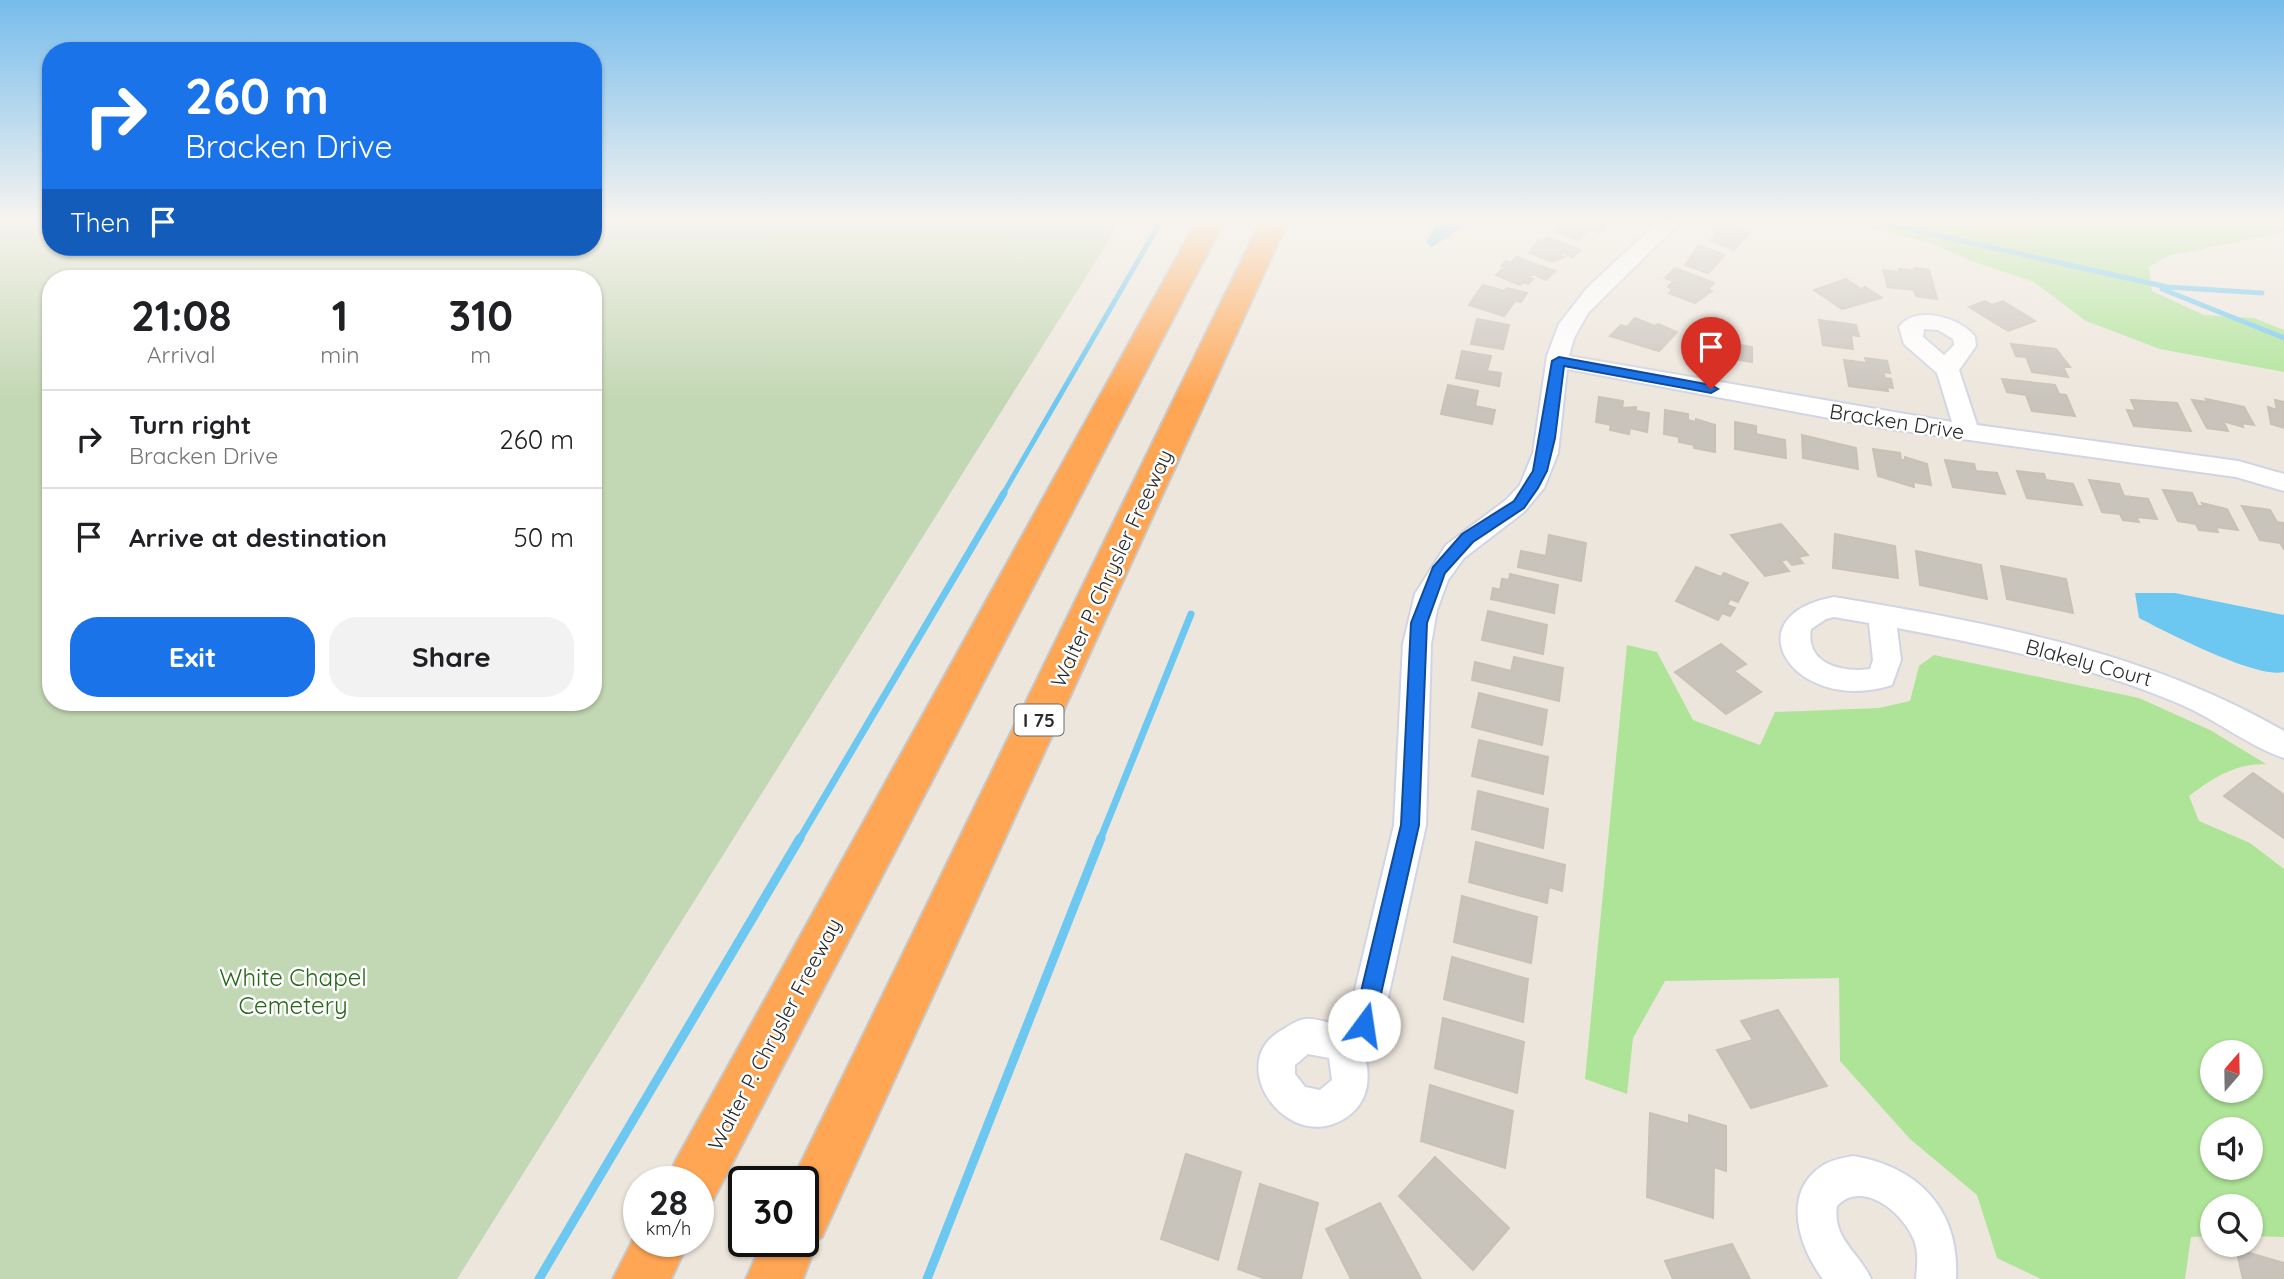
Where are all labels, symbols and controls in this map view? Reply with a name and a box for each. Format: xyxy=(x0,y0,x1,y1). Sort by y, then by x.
text: 260 m xyxy=(185,65,329,126)
icon: right xyxy=(70,70,161,161)
text: Bracken Drive xyxy=(185,126,393,166)
icon: arrive xyxy=(144,203,182,241)
text: Then xyxy=(70,206,130,239)
text: 21:08 xyxy=(131,289,231,342)
text: 1 xyxy=(332,289,348,342)
text: 310 xyxy=(448,289,513,342)
pin xyxy=(1681,317,1741,389)
icon: arrive xyxy=(1692,328,1730,366)
text: Arrival xyxy=(147,340,216,369)
text: min xyxy=(320,340,360,369)
text: m xyxy=(470,340,491,369)
street label: Bracken Drive xyxy=(1828,398,1966,444)
text: Turn right xyxy=(129,408,251,441)
icon: right xyxy=(70,420,108,458)
text: 260 m xyxy=(499,423,574,456)
text: Bracken Drive xyxy=(129,441,278,470)
street label: Walter P. Chrysler Freeway xyxy=(1044,445,1178,691)
icon: arrive xyxy=(70,518,108,556)
text: Arrive at destination xyxy=(129,521,387,554)
text: 50 m xyxy=(514,521,574,554)
button: Exit xyxy=(70,617,315,697)
button: Share xyxy=(329,617,574,697)
street label: Blakely Court xyxy=(2023,633,2155,691)
road number: I 75 xyxy=(1014,705,1064,736)
street label: Walter P. Chrysler Freeway xyxy=(702,913,846,1155)
park label: White Chapel Cemetery xyxy=(219,962,367,1020)
position arrow xyxy=(1327,988,1401,1062)
north arrow xyxy=(2200,1040,2263,1102)
map controls xyxy=(2200,1040,2263,1257)
button: sound xyxy=(2200,1117,2263,1180)
speed limit sign: 30 xyxy=(728,1166,819,1257)
text: 28 xyxy=(649,1180,688,1224)
button: search xyxy=(2200,1194,2263,1257)
text: km/h xyxy=(646,1217,691,1240)

